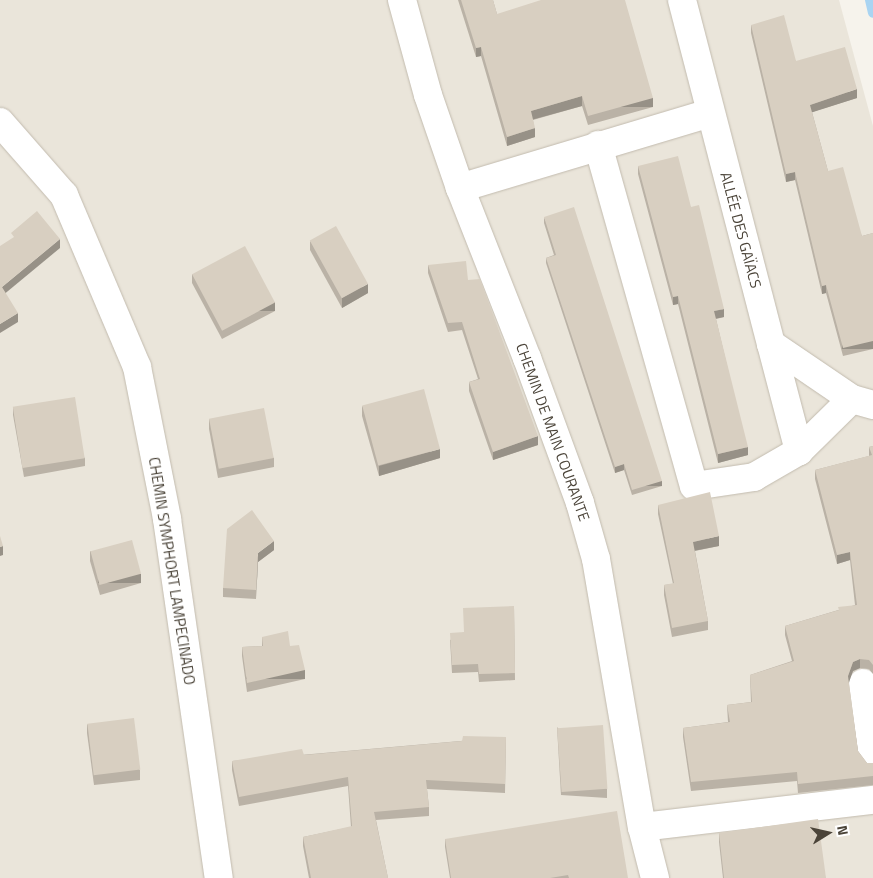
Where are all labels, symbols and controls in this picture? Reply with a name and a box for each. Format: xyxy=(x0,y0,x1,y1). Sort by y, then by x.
street label: ALLÉE DES GAÏACS xyxy=(717,170,765,290)
street label: CHEMIN DE MAIN COURANTE xyxy=(512,340,594,524)
street label: CHEMIN SYMPHORT LAMPECINADO xyxy=(145,456,199,686)
north arrow xyxy=(803,808,853,858)
text: N xyxy=(832,824,854,837)

